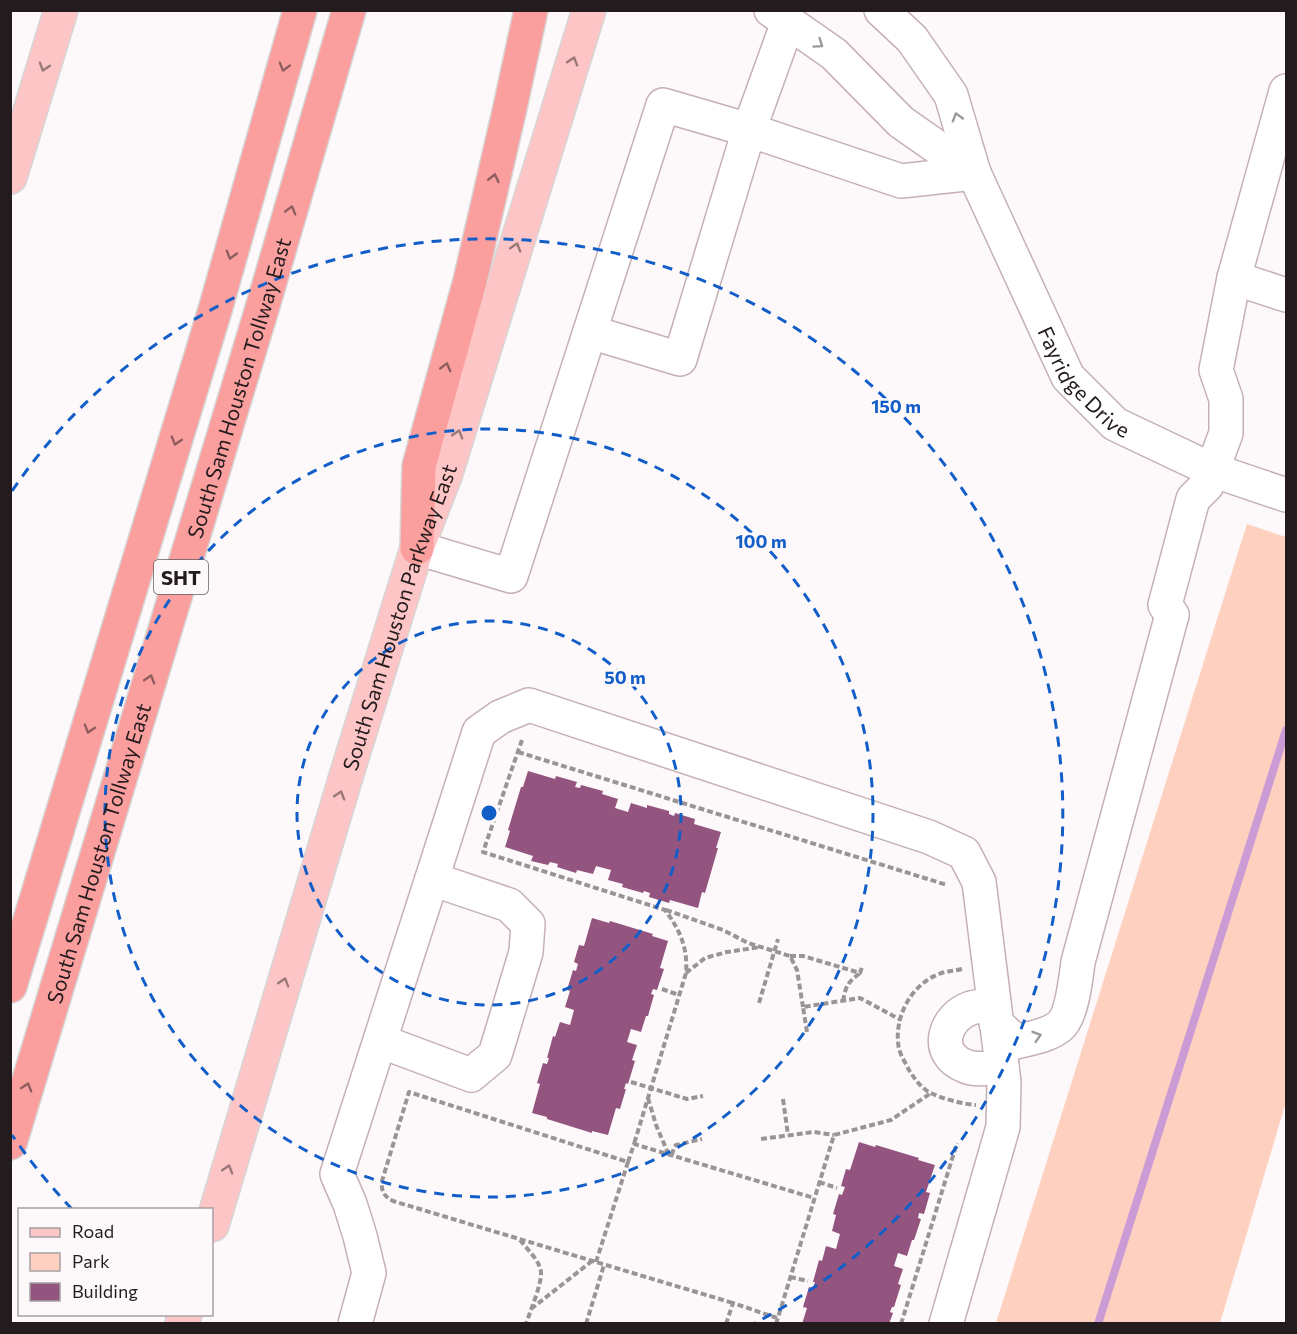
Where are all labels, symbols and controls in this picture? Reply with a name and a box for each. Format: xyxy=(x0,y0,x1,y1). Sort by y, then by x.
one-way arrow xyxy=(813,37,824,48)
one-way arrow xyxy=(566,56,578,67)
one-way arrow xyxy=(39,61,51,71)
one-way arrow xyxy=(279,61,291,72)
one-way arrow xyxy=(952,112,964,123)
one-way arrow xyxy=(487,173,500,183)
one-way arrow xyxy=(284,205,296,216)
street label: South Sam Houston Tollway East xyxy=(181,234,295,541)
one-way arrow xyxy=(509,242,521,253)
one-way arrow xyxy=(226,249,238,259)
street label: Fayridge Drive xyxy=(1034,322,1134,442)
one-way arrow xyxy=(439,362,451,373)
text: 150 m xyxy=(871,395,921,417)
one-way arrow xyxy=(451,429,463,440)
one-way arrow xyxy=(171,436,183,446)
street label: South Sam Houston Parkway East xyxy=(336,461,461,773)
text: 100 m xyxy=(735,530,787,552)
road number: SHT xyxy=(154,560,208,594)
text: 50 m xyxy=(604,666,646,688)
one-way arrow xyxy=(143,674,156,685)
street label: South Sam Houston Tollway East xyxy=(40,700,155,1006)
one-way arrow xyxy=(83,723,96,733)
one-way arrow xyxy=(333,790,345,801)
centre of rings xyxy=(479,803,499,823)
one-way arrow xyxy=(277,977,289,988)
one-way arrow xyxy=(1031,1031,1042,1043)
one-way arrow xyxy=(20,1082,32,1092)
one-way arrow xyxy=(221,1164,233,1174)
legend xyxy=(18,1208,213,1316)
text: Road xyxy=(72,1220,114,1242)
text: Park xyxy=(72,1250,110,1272)
text: Building xyxy=(72,1280,138,1302)

